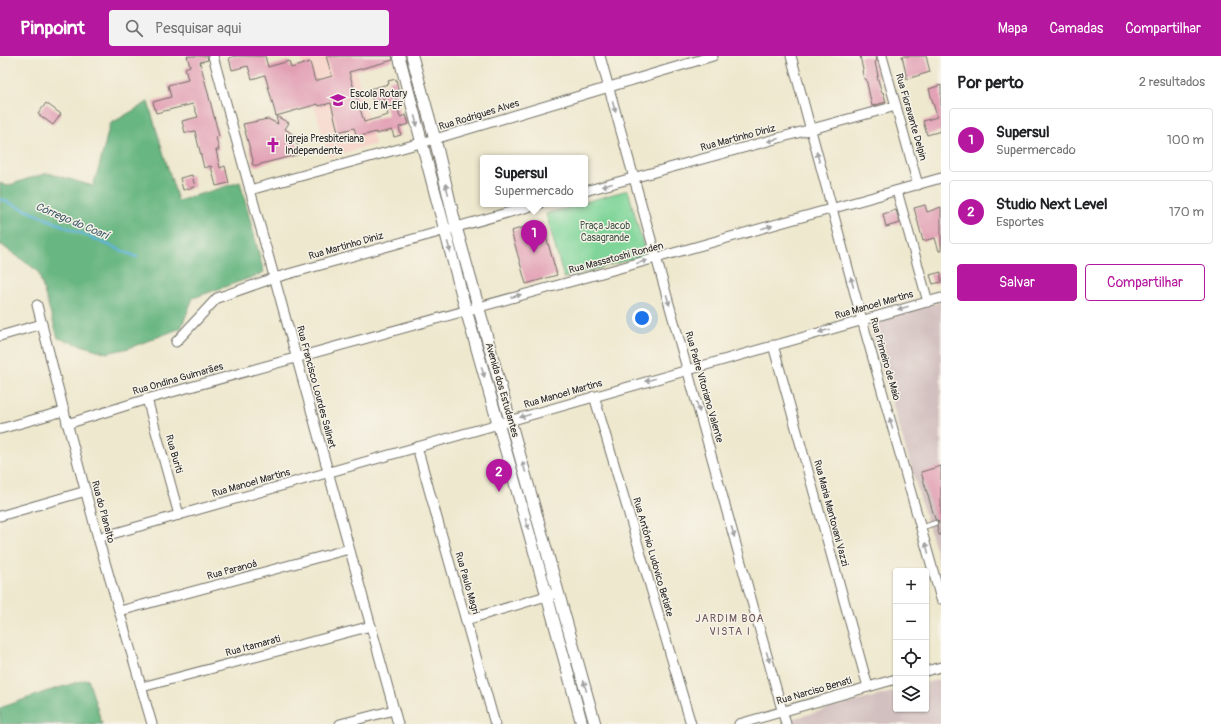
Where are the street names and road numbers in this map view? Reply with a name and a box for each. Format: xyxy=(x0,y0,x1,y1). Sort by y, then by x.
street label: Rua Fioravante Delpin xyxy=(893,72,929,162)
street label: Rua Rodrigues Alves xyxy=(437,97,521,133)
street label: Rua Martinho Diniz xyxy=(699,122,777,154)
street label: Rua Martinho Diniz xyxy=(307,230,385,262)
street label: Rua Massatoshi Ronden xyxy=(567,239,665,276)
street label: Rua Manoel Martins xyxy=(833,288,915,322)
street label: Rua Primeiro de Maio xyxy=(867,316,903,402)
street label: Rua Francisco Lourdes Salinet xyxy=(294,324,338,450)
street label: Rua Padre Vitoriano Valente xyxy=(682,330,726,444)
street label: Avenida dos Estudantes xyxy=(483,341,521,439)
street label: Rua Ondina Guimarães xyxy=(131,360,225,398)
street label: Rua Manoel Martins xyxy=(522,377,604,411)
street label: Rua Buriti xyxy=(163,433,185,475)
street label: Rua Maria Mantovani Vazzi xyxy=(811,459,851,568)
street label: Rua Manoel Martins xyxy=(210,466,292,500)
street label: Rua do Planalto xyxy=(89,479,117,545)
street label: Rua Antônio Ludovico Betiate xyxy=(630,496,676,618)
street label: Rua Paulo Magri xyxy=(452,550,482,616)
street label: Rua Paranoá xyxy=(206,557,259,582)
street label: Rua Itamarati xyxy=(224,633,282,659)
street label: Rua Narciso Benati xyxy=(775,674,853,707)

